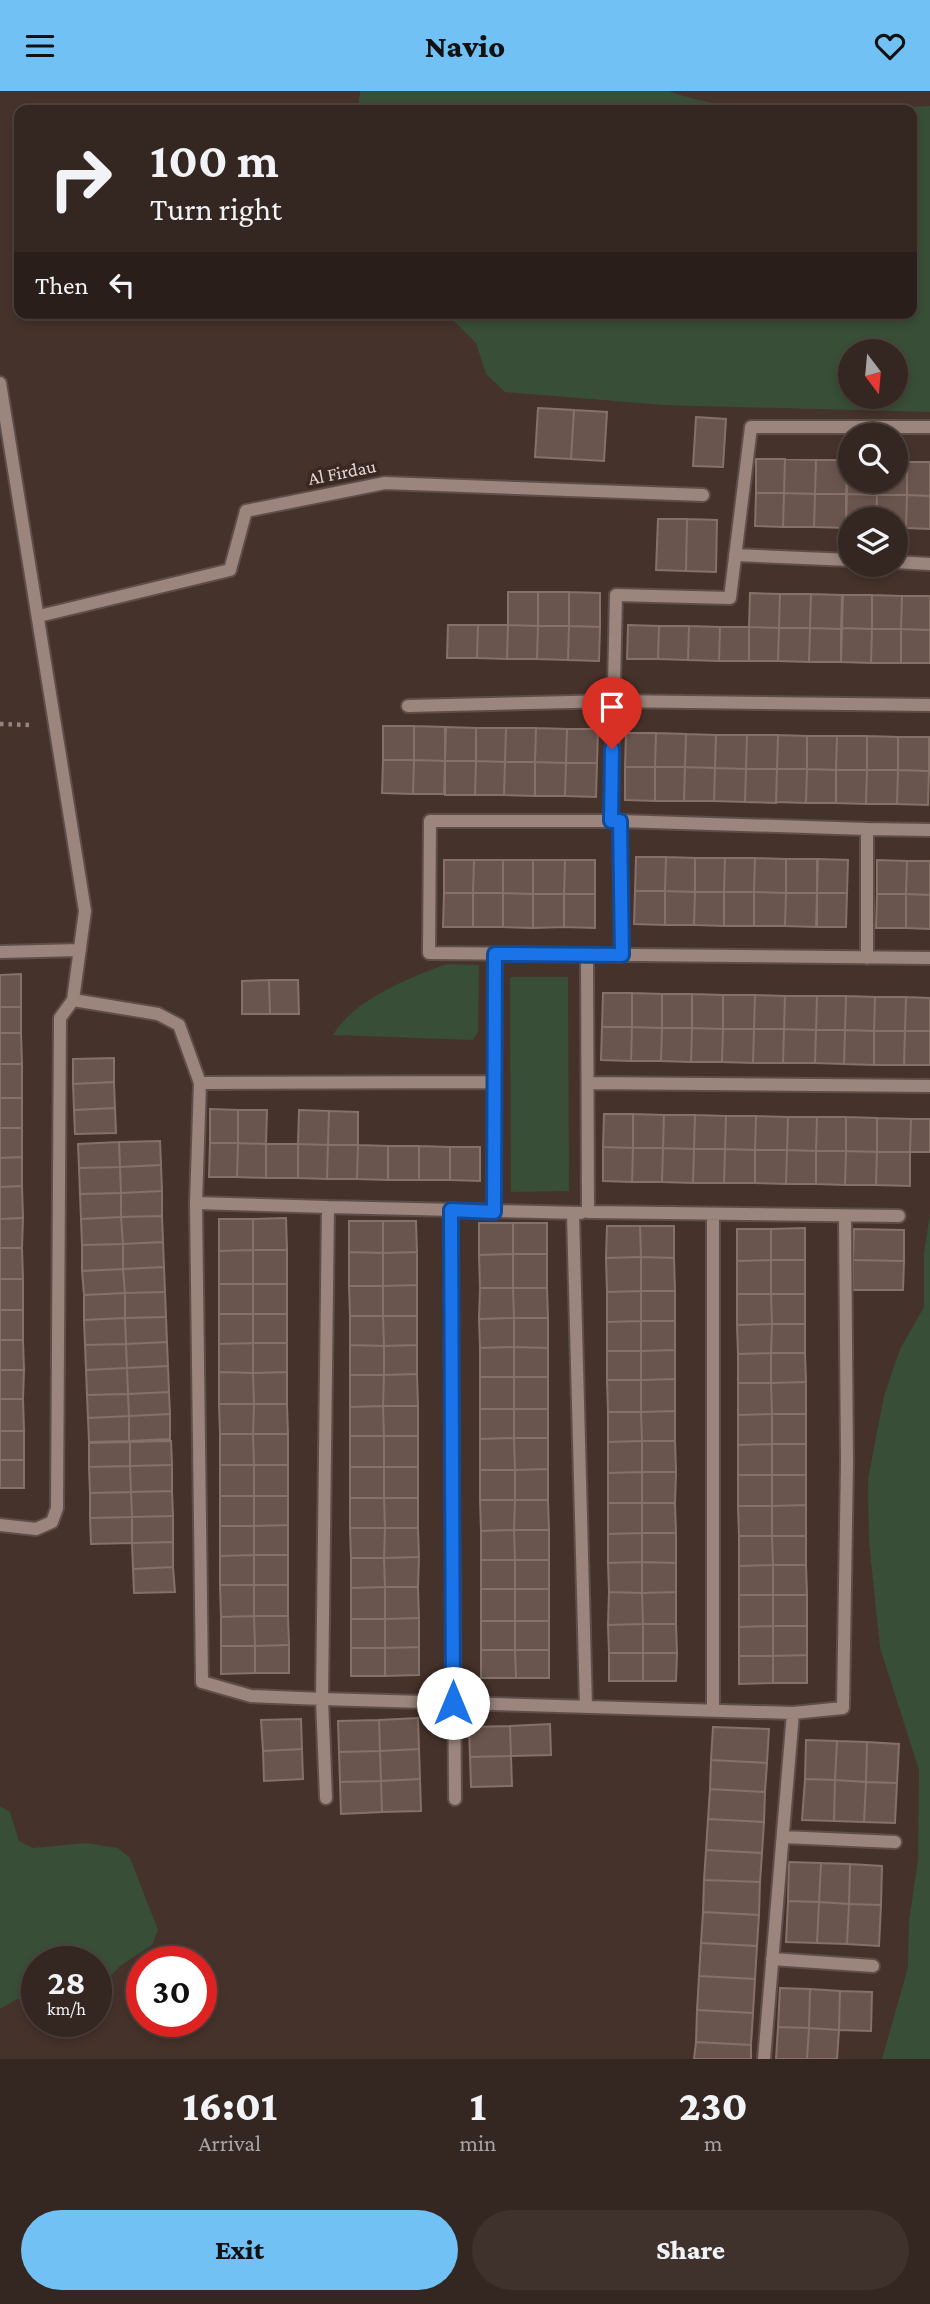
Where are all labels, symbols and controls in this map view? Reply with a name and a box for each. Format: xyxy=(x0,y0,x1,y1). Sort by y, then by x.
icon: menu xyxy=(21,27,59,65)
icon: heart xyxy=(871,27,909,65)
text: Navio xyxy=(425,28,505,64)
icon: right xyxy=(35,133,126,224)
text: 100 m xyxy=(150,133,279,188)
text: Turn right xyxy=(150,191,282,227)
icon: left xyxy=(103,266,141,304)
text: Then xyxy=(35,271,89,300)
north arrow xyxy=(838,339,908,409)
map controls xyxy=(838,339,908,577)
button: search xyxy=(838,423,908,493)
street label: Al Firdau xyxy=(306,455,378,489)
button: layers xyxy=(838,507,908,577)
pin xyxy=(582,677,642,749)
icon: arrive xyxy=(593,688,631,726)
position arrow xyxy=(416,1666,490,1740)
speed limit sign: 30 xyxy=(126,1946,217,2037)
text: 28 xyxy=(47,1963,86,2002)
text: km/h xyxy=(47,1999,86,2019)
text: 16:01 xyxy=(182,2082,277,2129)
text: 1 xyxy=(470,2082,486,2129)
text: 230 xyxy=(679,2082,748,2129)
text: Arrival xyxy=(198,2130,261,2156)
text: min xyxy=(460,2130,496,2156)
text: m xyxy=(704,2130,722,2156)
button: Exit xyxy=(21,2210,458,2290)
button: Share xyxy=(472,2210,909,2290)

